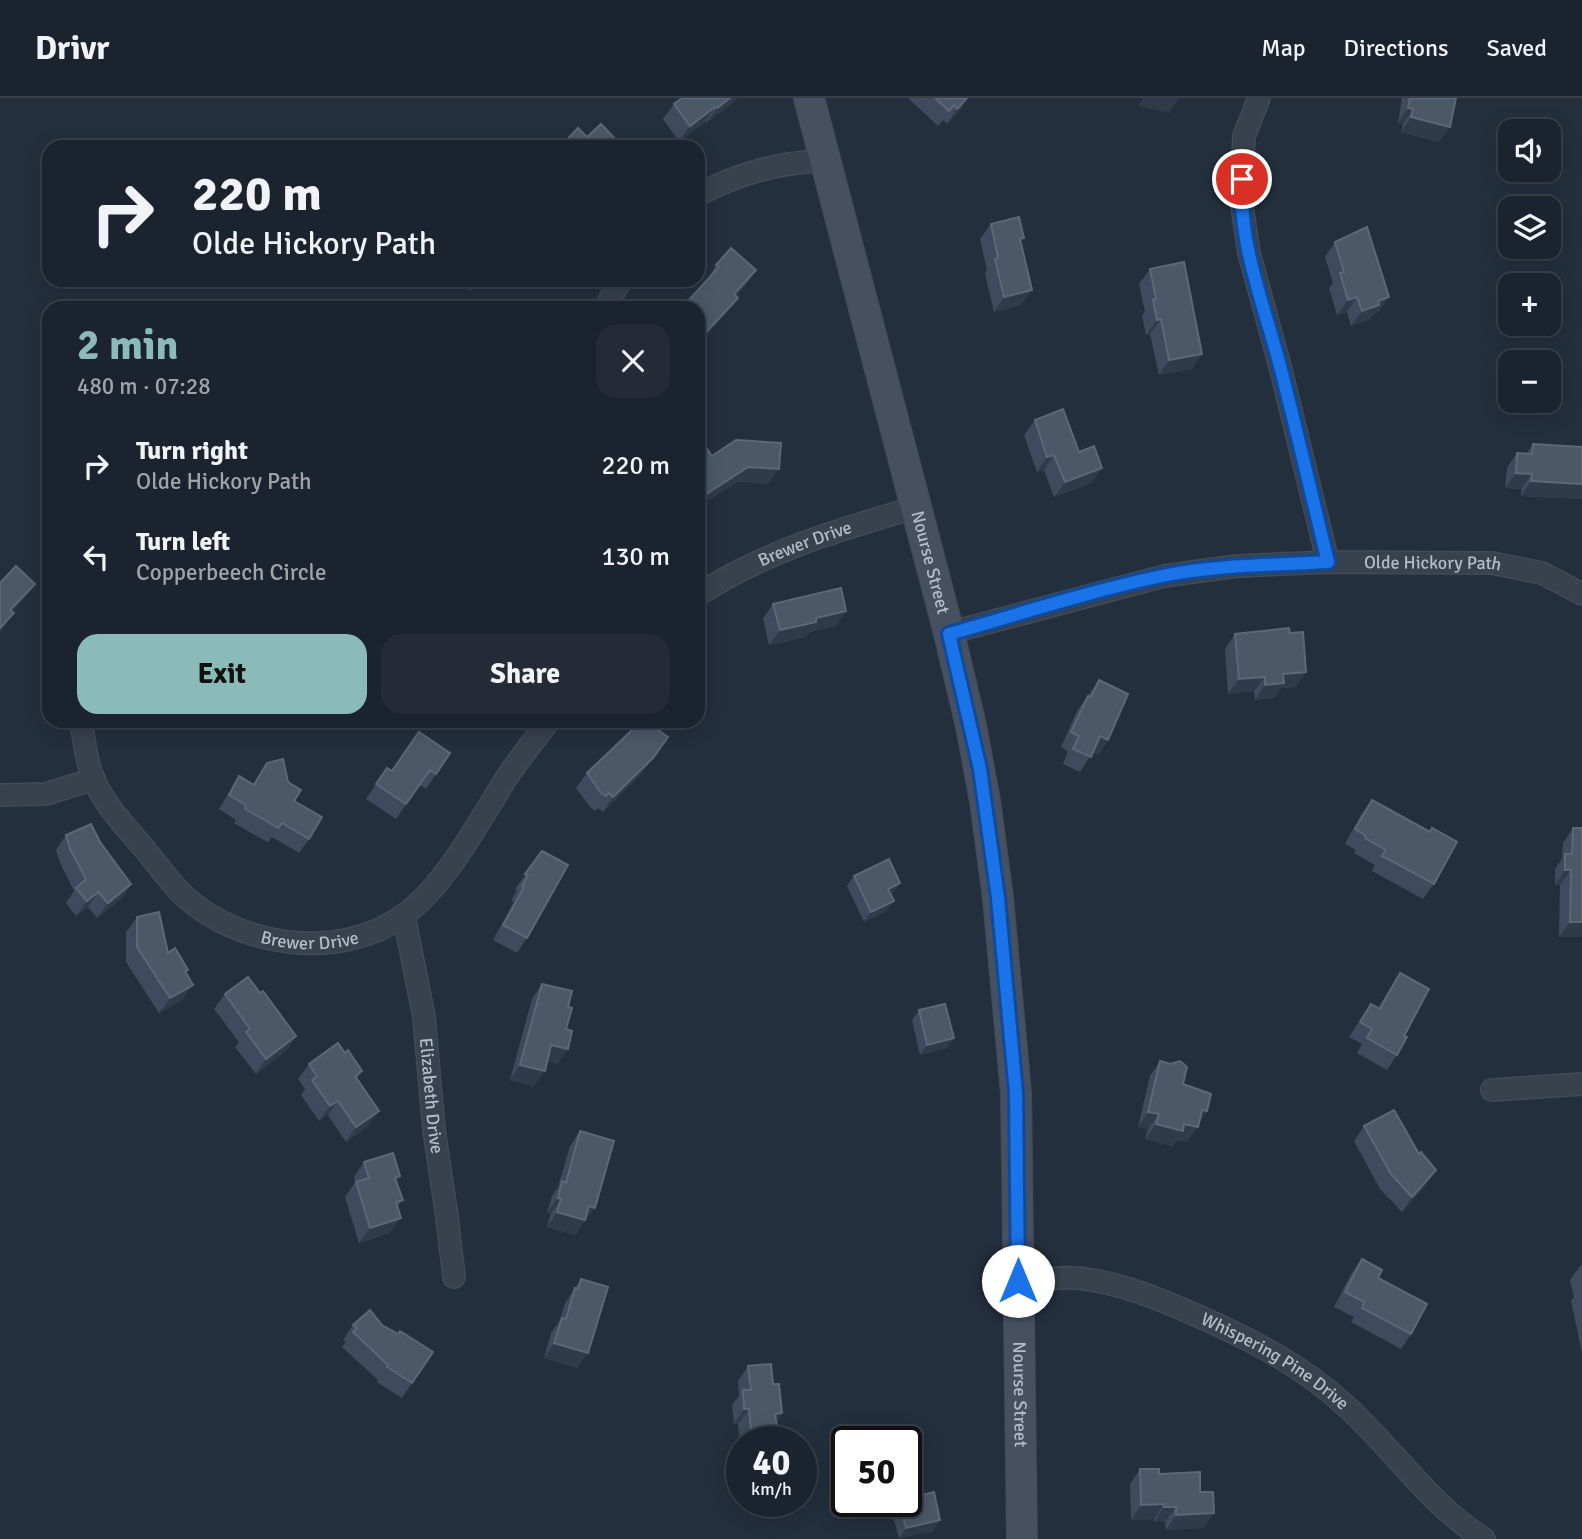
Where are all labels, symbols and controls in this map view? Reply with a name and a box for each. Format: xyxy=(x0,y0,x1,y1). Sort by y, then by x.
text: Drivr xyxy=(35,28,109,69)
text: Map xyxy=(1261,33,1306,63)
text: Directions xyxy=(1344,33,1449,63)
text: Saved xyxy=(1487,33,1547,63)
map controls xyxy=(1498,119,1561,413)
button: sound xyxy=(1498,119,1561,182)
pin xyxy=(1212,149,1272,209)
icon: arrive xyxy=(1223,160,1261,198)
text: 220 m xyxy=(192,164,322,224)
icon: right xyxy=(77,168,168,259)
button: layers xyxy=(1498,196,1561,259)
text: Olde Hickory Path xyxy=(192,224,436,263)
button: + xyxy=(1498,273,1561,336)
text: 2 min xyxy=(77,320,178,371)
button: close xyxy=(596,324,670,398)
button: − xyxy=(1498,350,1561,413)
text: 480 m · 07:28 xyxy=(77,372,211,401)
text: Turn right xyxy=(136,435,248,467)
icon: right xyxy=(77,447,115,485)
text: 220 m xyxy=(601,450,670,482)
text: Olde Hickory Path xyxy=(136,467,312,496)
street label: Nourse Street xyxy=(906,508,955,616)
street label: Brewer Drive xyxy=(755,516,854,571)
text: Turn left xyxy=(136,526,230,558)
icon: left xyxy=(77,538,115,576)
text: 130 m xyxy=(601,541,670,573)
street label: Olde Hickory Path xyxy=(1364,551,1504,576)
text: Copperbeech Circle xyxy=(136,558,327,587)
button: Exit xyxy=(77,634,367,714)
button: Share xyxy=(381,634,670,714)
street label: Brewer Drive xyxy=(259,926,361,954)
street label: Elizabeth Drive xyxy=(415,1037,448,1155)
position arrow xyxy=(981,1244,1055,1318)
street label: Whispering Pine Drive xyxy=(1198,1308,1354,1414)
street label: Nourse Street xyxy=(1008,1341,1032,1448)
speed limit sign: 50 xyxy=(831,1426,922,1517)
text: 40 xyxy=(753,1441,790,1484)
text: km/h xyxy=(751,1478,792,1500)

